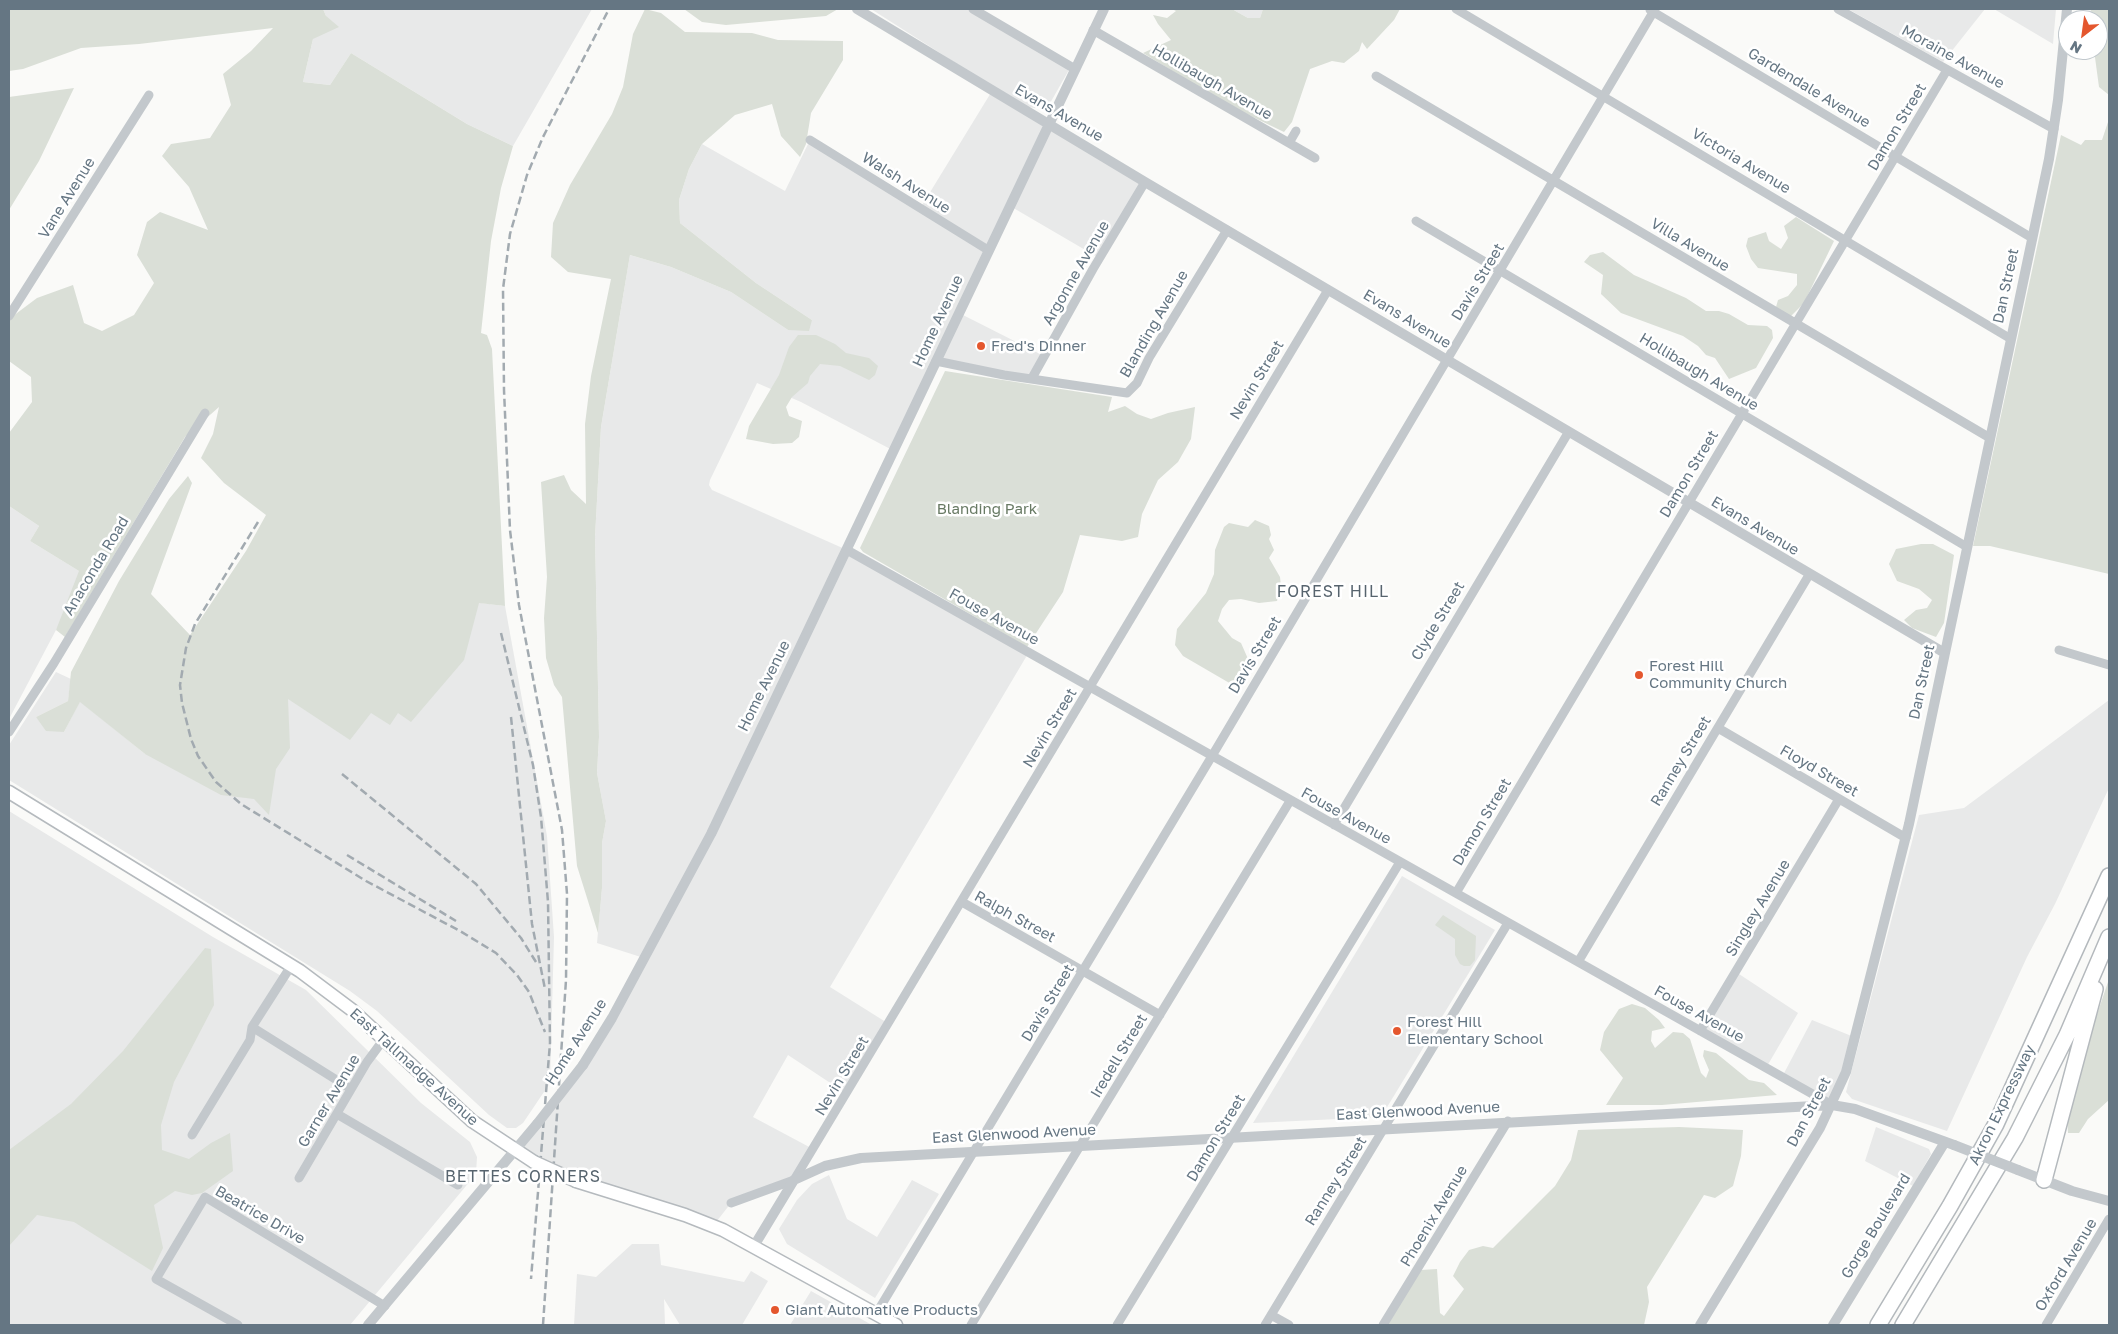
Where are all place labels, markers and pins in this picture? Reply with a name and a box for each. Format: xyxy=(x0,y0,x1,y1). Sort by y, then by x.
place label: Fred's Dinner xyxy=(991,337,1086,355)
marker: Fred's Dinner xyxy=(975,340,987,352)
place label: Forest Hill Community Church xyxy=(1649,657,1787,692)
marker: Forest Hill Community Church xyxy=(1633,669,1645,681)
place label: Forest Hill Elementary School xyxy=(1407,1013,1543,1048)
marker: Forest Hill Elementary School xyxy=(1391,1025,1403,1037)
place label: Giant Automative Products xyxy=(785,1301,978,1319)
marker: Giant Automative Products xyxy=(769,1304,781,1316)

